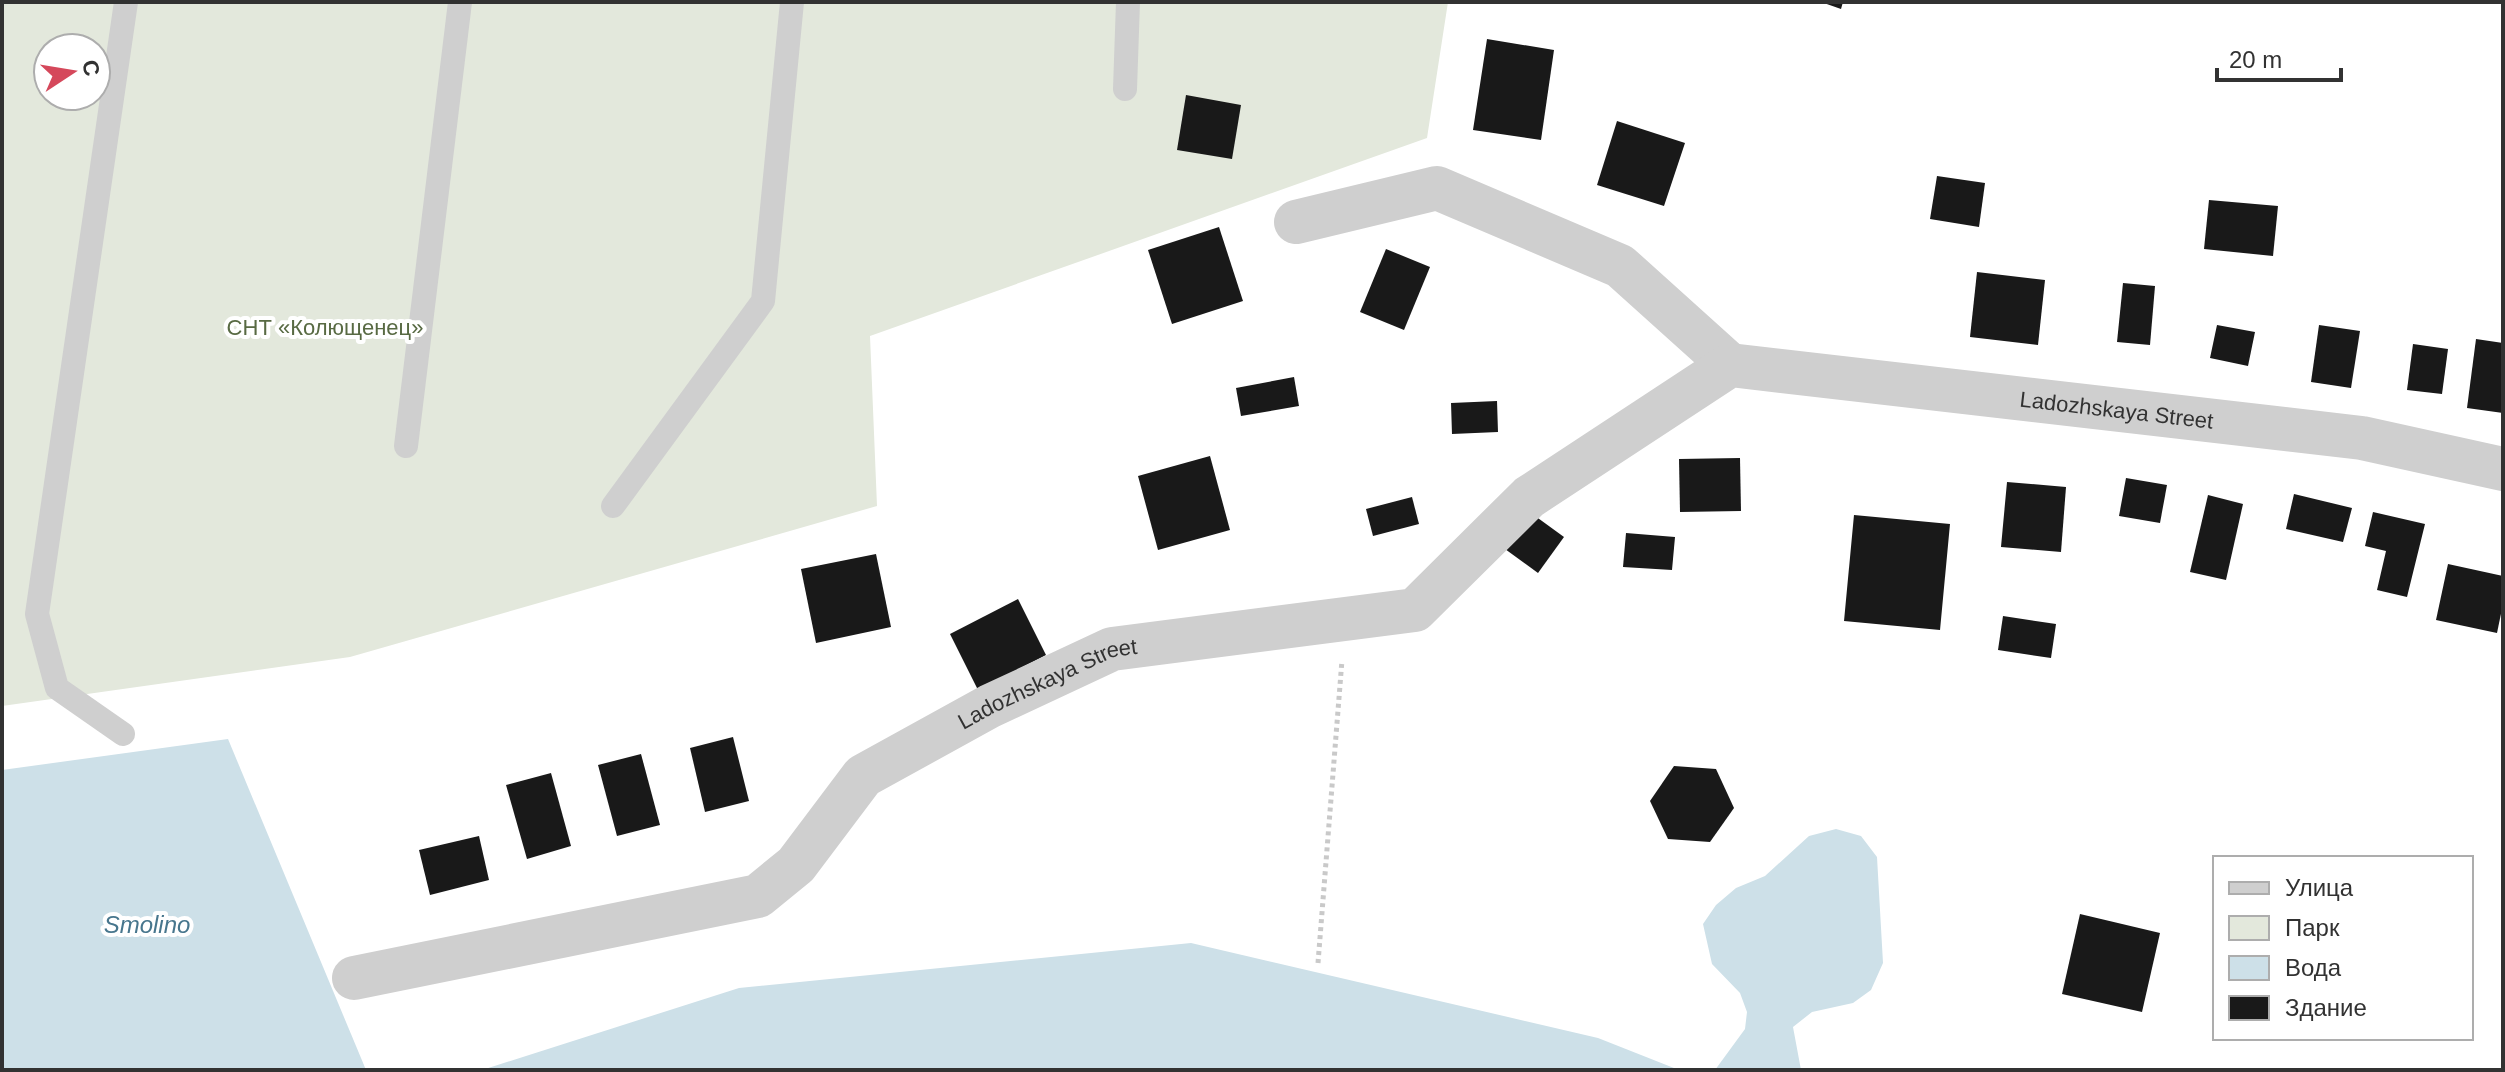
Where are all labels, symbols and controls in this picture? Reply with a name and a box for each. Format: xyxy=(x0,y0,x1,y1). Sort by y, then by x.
north arrow xyxy=(32,32,112,112)
scale bar xyxy=(2217,32,2341,82)
text: 20 m xyxy=(2229,46,2282,73)
text: С xyxy=(77,58,105,78)
park label: СНТ «Колющенец» xyxy=(227,315,423,340)
street label: Ladozhskaya Street xyxy=(2018,386,2215,433)
street label: Ladozhskaya Street xyxy=(953,633,1138,734)
legend xyxy=(2213,856,2473,1040)
text: Улица xyxy=(2285,874,2354,901)
water label: Smolino xyxy=(104,911,190,938)
text: Парк xyxy=(2285,914,2340,941)
text: Вода xyxy=(2285,954,2342,981)
text: Здание xyxy=(2285,994,2367,1021)

